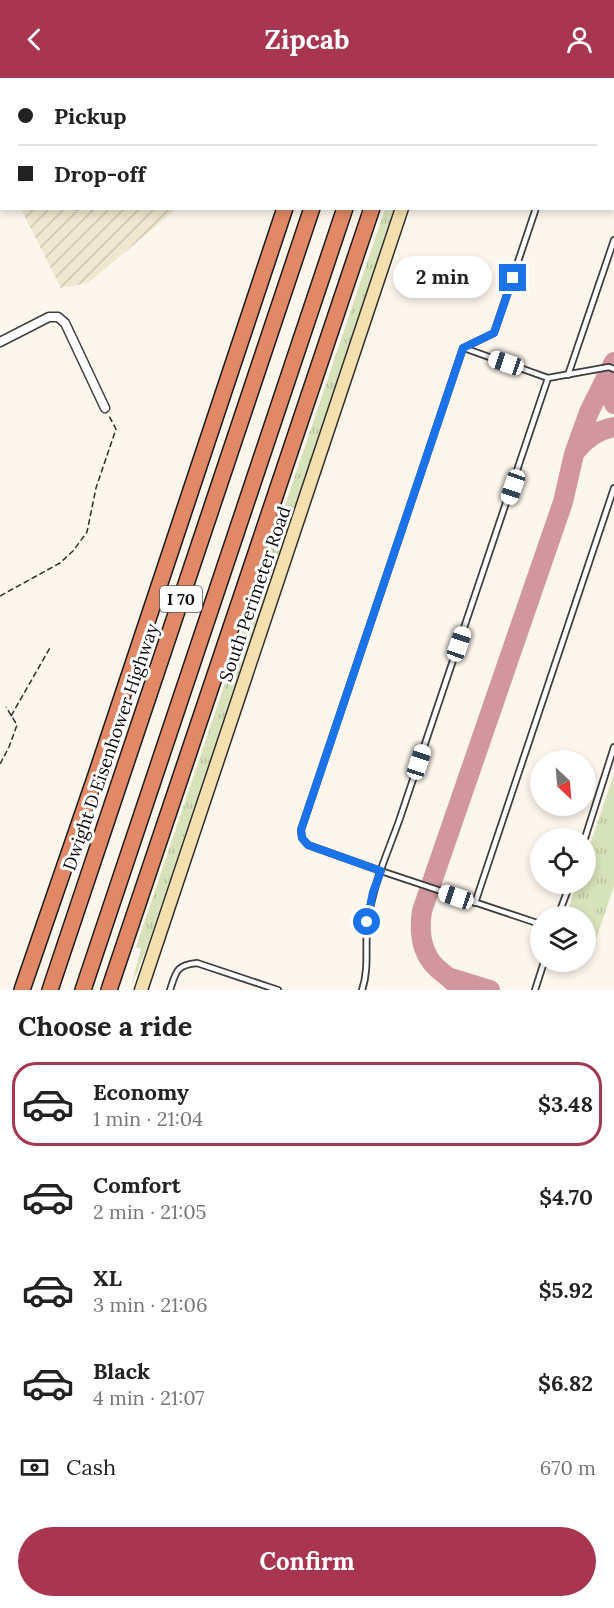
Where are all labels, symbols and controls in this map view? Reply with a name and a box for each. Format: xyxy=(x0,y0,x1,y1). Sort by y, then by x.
text: Zipcab xyxy=(265,22,349,56)
icon: back xyxy=(18,23,51,56)
icon: person xyxy=(563,23,596,56)
text: Pickup xyxy=(54,102,127,130)
text: Drop-off xyxy=(54,160,146,188)
callout: 2 min xyxy=(393,257,492,299)
text: 2 min xyxy=(416,264,469,289)
route end xyxy=(499,264,526,291)
car xyxy=(486,349,526,377)
car xyxy=(499,467,527,507)
street label: South Perimeter Road xyxy=(214,503,295,685)
road number: I 70 xyxy=(160,586,202,612)
street label: Dwight D Eisenhower Highway xyxy=(57,620,164,873)
car xyxy=(445,624,473,664)
car xyxy=(405,742,433,782)
north arrow xyxy=(530,750,596,816)
map controls xyxy=(530,750,596,972)
button: locate xyxy=(530,828,596,894)
car xyxy=(436,883,476,911)
button: layers xyxy=(530,906,596,972)
route start xyxy=(353,908,380,935)
text: Choose a ride xyxy=(18,1009,192,1043)
icon: car xyxy=(21,1077,75,1131)
text: Economy xyxy=(93,1078,189,1106)
text: $3.48 xyxy=(538,1090,593,1118)
text: 1 min · 21:04 xyxy=(93,1106,203,1131)
icon: car xyxy=(21,1170,75,1224)
text: Comfort xyxy=(93,1171,181,1199)
text: $4.70 xyxy=(539,1183,593,1211)
text: 2 min · 21:05 xyxy=(93,1199,207,1224)
icon: car xyxy=(21,1263,75,1317)
text: XL xyxy=(93,1264,122,1292)
text: $5.92 xyxy=(539,1276,593,1304)
text: 3 min · 21:06 xyxy=(93,1292,208,1317)
icon: car xyxy=(21,1356,75,1410)
text: Black xyxy=(93,1357,150,1385)
text: $6.82 xyxy=(538,1369,593,1397)
text: 4 min · 21:07 xyxy=(93,1385,204,1410)
icon: cash xyxy=(18,1451,51,1484)
text: Cash xyxy=(66,1453,116,1481)
text: 670 m xyxy=(540,1455,596,1480)
button: Confirm xyxy=(18,1527,596,1596)

